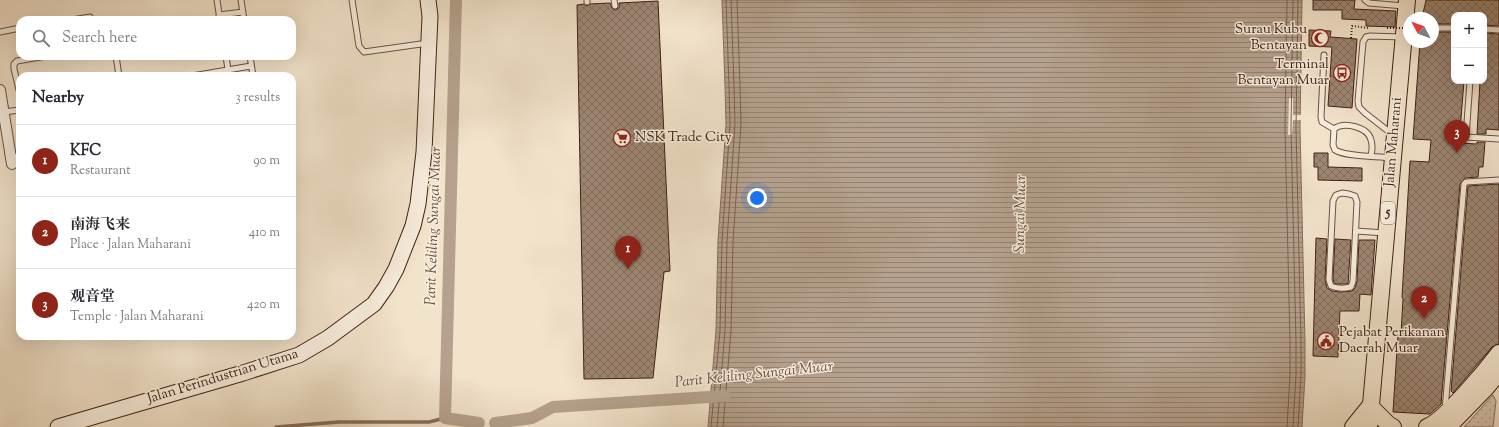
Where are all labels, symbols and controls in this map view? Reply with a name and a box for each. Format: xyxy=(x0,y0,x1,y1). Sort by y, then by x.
north arrow xyxy=(1403,12,1439,48)
map controls xyxy=(1451,12,1487,84)
button: + xyxy=(1451,12,1487,48)
search box xyxy=(16,16,296,60)
place label: Surau Kubu Bentayan xyxy=(1235,20,1307,56)
icon: search xyxy=(30,27,52,49)
text: Search here xyxy=(62,28,137,49)
mosque icon: Surau Kubu Bentayan xyxy=(1310,28,1330,48)
button: − xyxy=(1451,48,1487,84)
place label: Terminal Bentayan Muar xyxy=(1238,55,1330,91)
bus stop icon: Terminal Bentayan Muar xyxy=(1332,63,1352,83)
text: Nearby xyxy=(32,86,84,110)
text: 3 results xyxy=(235,89,280,107)
street label: Jalan Maharani xyxy=(1380,96,1408,189)
pin: 3 xyxy=(1444,120,1470,153)
supermarket icon: NSK Trade City xyxy=(612,128,632,148)
place label: NSK Trade City xyxy=(635,128,732,148)
text: KFC xyxy=(70,141,101,162)
water label: Parit Keliling Sungai Muar xyxy=(421,145,447,306)
text: 1 xyxy=(43,152,47,170)
text: 90 m xyxy=(253,152,280,170)
text: Restaurant xyxy=(70,162,131,180)
water label: Sungai Muar xyxy=(1010,174,1032,253)
your location xyxy=(747,188,767,208)
road number: 5 xyxy=(1381,202,1395,224)
text: 南海飞来 xyxy=(70,215,130,236)
text: 2 xyxy=(42,224,48,242)
text: 410 m xyxy=(249,224,280,242)
text: Place · Jalan Maharani xyxy=(70,236,191,254)
pin: 1 xyxy=(615,236,641,269)
pin: 2 xyxy=(1411,286,1437,319)
text: 观音堂 xyxy=(70,287,115,308)
text: 3 xyxy=(42,296,48,314)
text: 420 m xyxy=(247,296,280,314)
text: Temple · Jalan Maharani xyxy=(70,308,204,326)
place label: Pejabat Perikanan Daerah Muar xyxy=(1339,323,1445,359)
public building icon: Pejabat Perikanan Daerah Muar xyxy=(1316,331,1336,351)
street label: Jalan Perindustrian Utama xyxy=(144,344,302,410)
water label: Parit Keliling Sungai Muar xyxy=(674,356,835,394)

